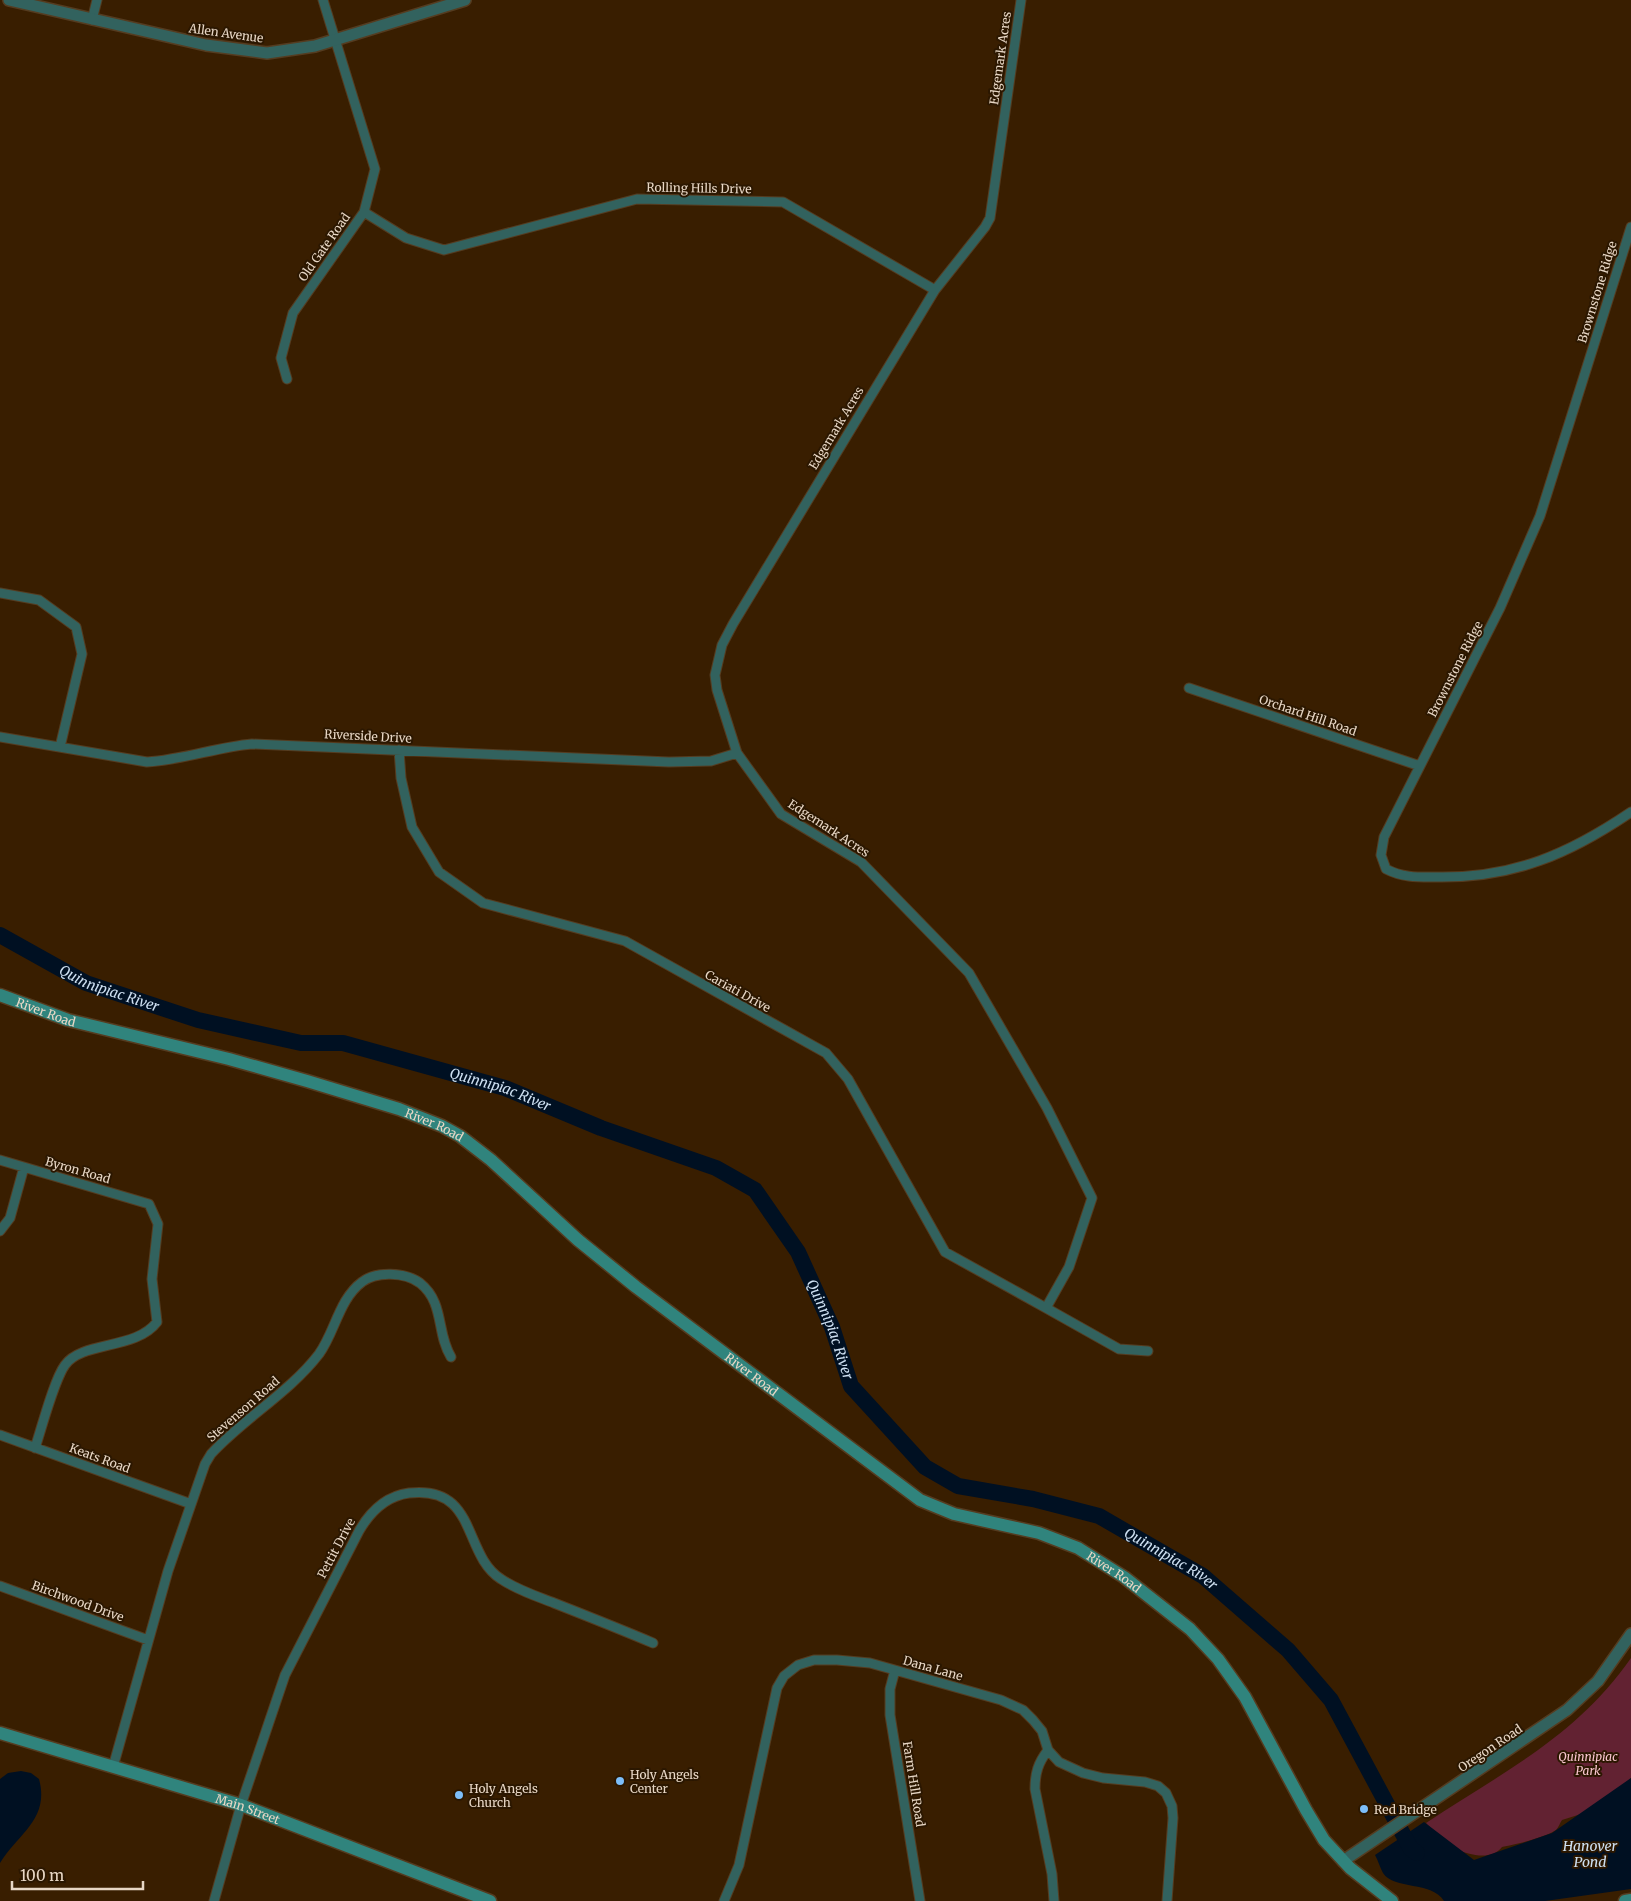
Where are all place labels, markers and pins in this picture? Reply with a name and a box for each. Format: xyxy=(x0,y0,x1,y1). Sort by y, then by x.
place label: Holy Angels Center xyxy=(630,1767,699,1796)
marker: Holy Angels Center xyxy=(614,1775,626,1787)
place label: Holy Angels Church xyxy=(469,1781,538,1810)
marker: Holy Angels Church xyxy=(453,1789,465,1801)
place label: Red Bridge xyxy=(1374,1802,1437,1817)
marker: Red Bridge xyxy=(1358,1803,1370,1815)

